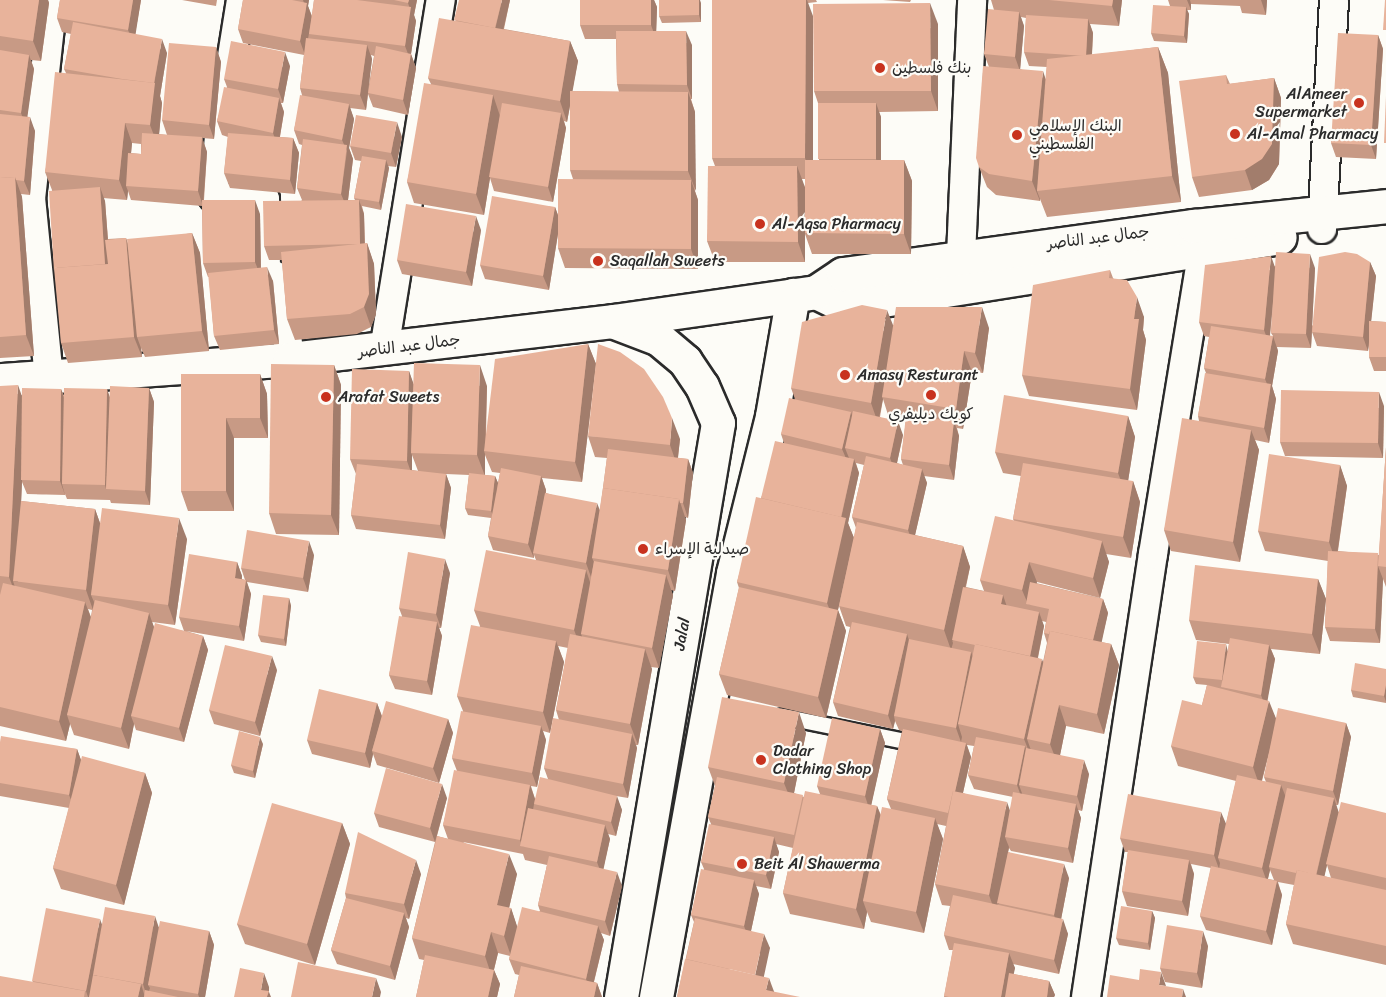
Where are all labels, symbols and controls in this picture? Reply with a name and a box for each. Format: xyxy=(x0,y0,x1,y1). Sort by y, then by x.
place label: بنك فلسطين xyxy=(892,58,971,78)
marker: بنك فلسطين xyxy=(873,61,887,75)
place label: AlAmeer Supermarket xyxy=(1255,84,1347,122)
marker: AlAmeer Supermarket xyxy=(1352,96,1366,110)
place label: البنك الإسلامي الفلسطيني xyxy=(1029,116,1122,154)
place label: Al-Amal Pharmacy xyxy=(1247,124,1378,144)
marker: Al-Amal Pharmacy xyxy=(1228,127,1242,141)
marker: البنك الإسلامي الفلسطيني xyxy=(1010,128,1024,142)
place label: Al-Aqsa Pharmacy xyxy=(772,214,901,234)
marker: Al-Aqsa Pharmacy xyxy=(753,217,767,231)
street label: جمال عبد الناصر xyxy=(1046,222,1150,254)
place label: Saqallah Sweets xyxy=(610,251,725,271)
marker: Saqallah Sweets xyxy=(591,254,605,268)
street label: جمال عبد الناصر xyxy=(357,330,461,362)
place label: Amasy Resturant xyxy=(857,365,979,385)
marker: Amasy Resturant xyxy=(838,368,852,382)
place label: Arafat Sweets xyxy=(338,387,440,407)
marker: كويك ديليفري xyxy=(924,388,938,402)
marker: Arafat Sweets xyxy=(319,390,333,404)
place label: كويك ديليفري xyxy=(888,404,974,424)
place label: صيدلية الإسراء xyxy=(655,539,749,559)
marker: صيدلية الإسراء xyxy=(636,542,650,556)
street label: Jalal xyxy=(670,616,694,652)
place label: Dadar Clothing Shop xyxy=(773,741,871,779)
marker: Dadar Clothing Shop xyxy=(754,753,768,767)
place label: Beit Al Shawerma xyxy=(754,854,880,874)
marker: Beit Al Shawerma xyxy=(735,857,749,871)

